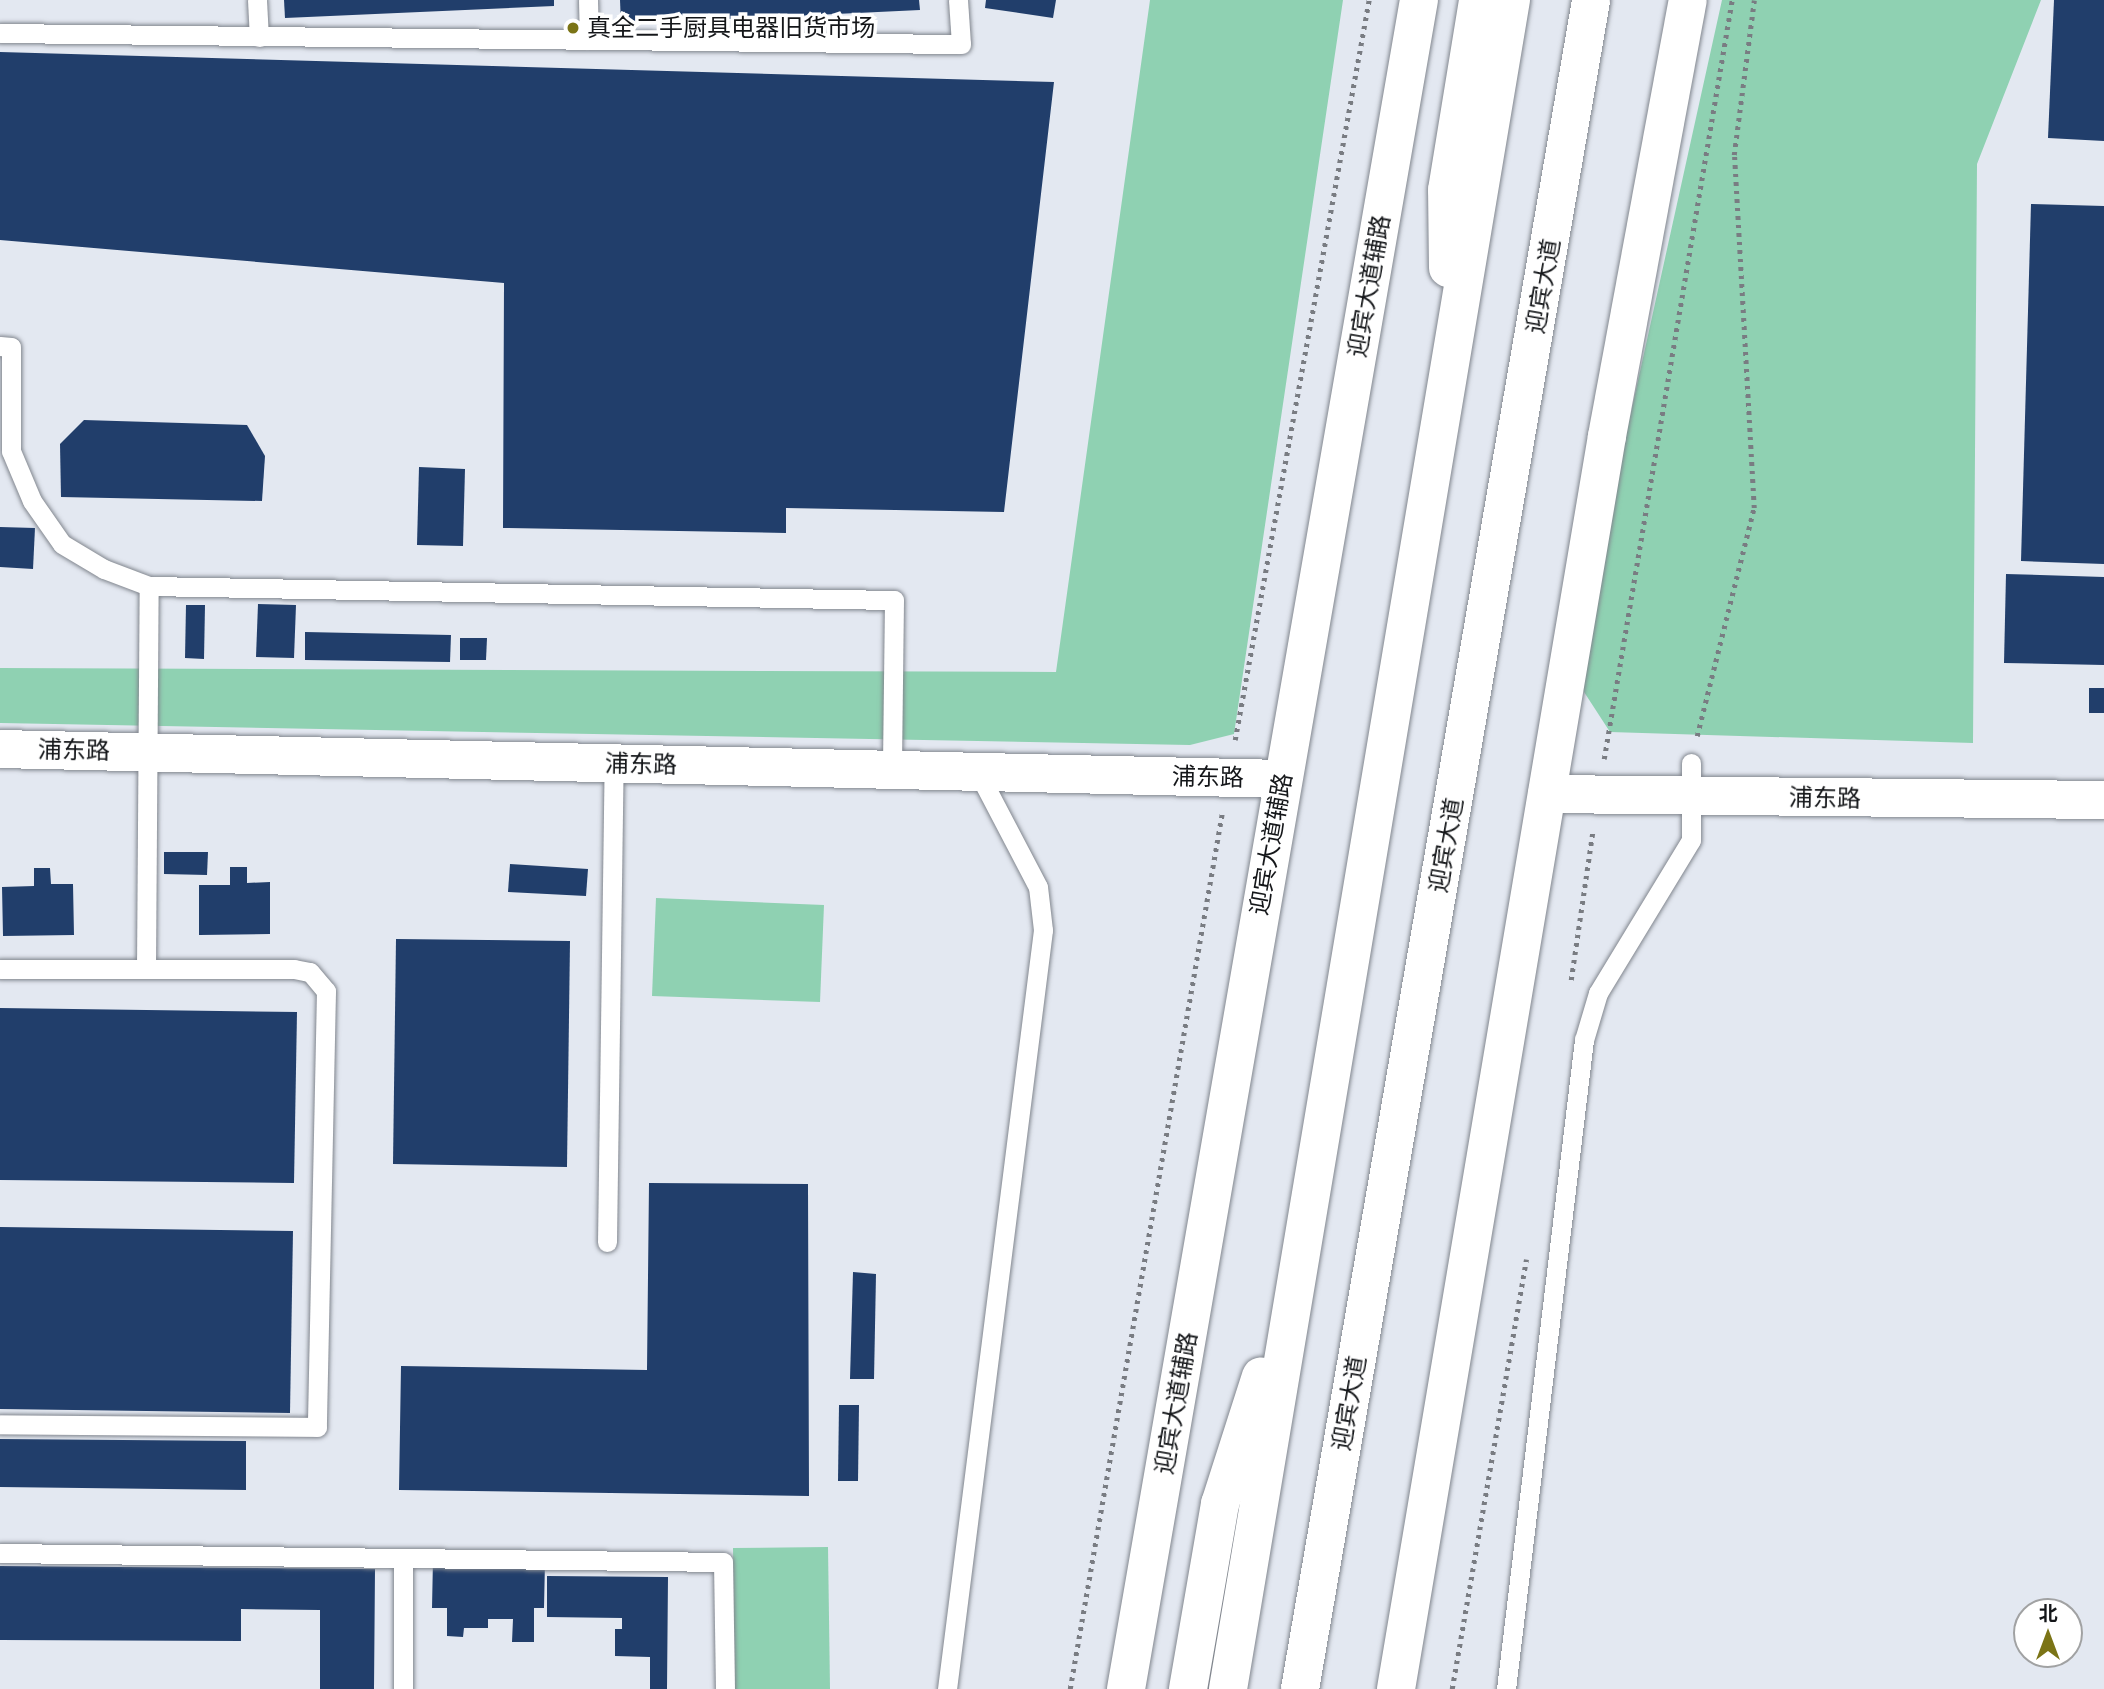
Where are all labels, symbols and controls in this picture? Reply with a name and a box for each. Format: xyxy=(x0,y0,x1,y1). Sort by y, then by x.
place label: 真全二手厨具电器旧货市场 xyxy=(587,14,875,42)
marker: 真全二手厨具电器旧货市场 xyxy=(565,20,581,36)
street label: 迎宾大道辅路 xyxy=(1342,213,1396,359)
street label: 迎宾大道 xyxy=(1520,236,1566,336)
street label: 浦东路 xyxy=(38,735,110,765)
street label: 浦东路 xyxy=(605,749,677,779)
street label: 浦东路 xyxy=(1172,762,1244,792)
street label: 迎宾大道辅路 xyxy=(1244,771,1298,917)
street label: 浦东路 xyxy=(1789,783,1861,813)
street label: 迎宾大道 xyxy=(1423,795,1469,895)
street label: 迎宾大道辅路 xyxy=(1149,1330,1203,1476)
street label: 迎宾大道 xyxy=(1326,1353,1372,1453)
north arrow xyxy=(2013,1598,2083,1668)
text: 北 xyxy=(2038,1601,2058,1626)

